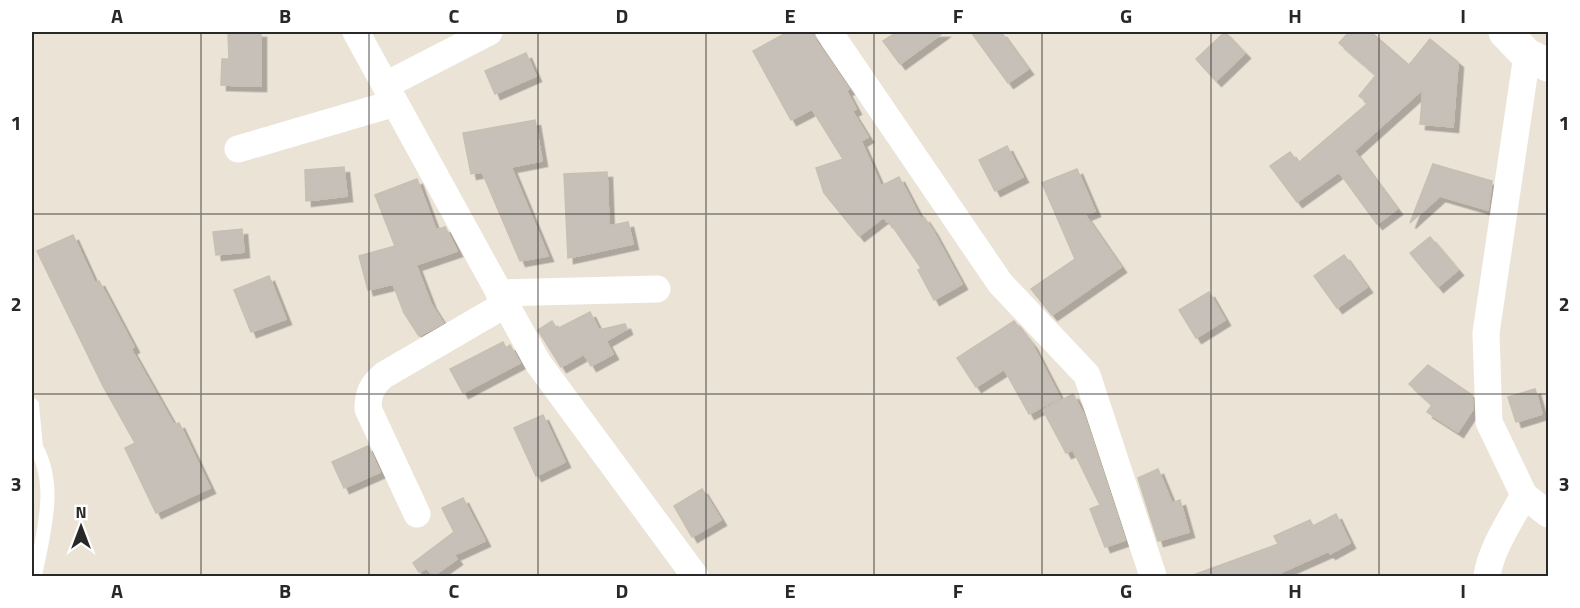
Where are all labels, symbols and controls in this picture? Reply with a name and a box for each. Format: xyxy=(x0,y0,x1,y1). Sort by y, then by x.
text: A xyxy=(111,0,123,31)
text: B xyxy=(279,0,291,31)
text: C xyxy=(449,0,460,31)
text: D xyxy=(616,0,628,31)
text: E xyxy=(784,0,796,31)
text: F xyxy=(953,0,964,31)
text: G xyxy=(1120,0,1132,31)
text: H xyxy=(1288,0,1302,31)
text: I xyxy=(1460,0,1466,31)
text: 1 xyxy=(10,107,22,138)
text: 1 xyxy=(1558,107,1570,138)
text: 2 xyxy=(10,288,22,319)
text: 2 xyxy=(1558,288,1570,319)
text: 3 xyxy=(10,468,22,499)
text: 3 xyxy=(1558,468,1570,499)
north arrow xyxy=(51,497,111,557)
text: N xyxy=(75,500,87,524)
text: A xyxy=(111,575,123,606)
text: B xyxy=(279,575,291,606)
text: C xyxy=(449,575,460,606)
text: D xyxy=(616,575,628,606)
text: E xyxy=(784,575,796,606)
text: F xyxy=(953,575,964,606)
text: G xyxy=(1120,575,1132,606)
text: H xyxy=(1288,575,1302,606)
text: I xyxy=(1460,575,1466,606)

